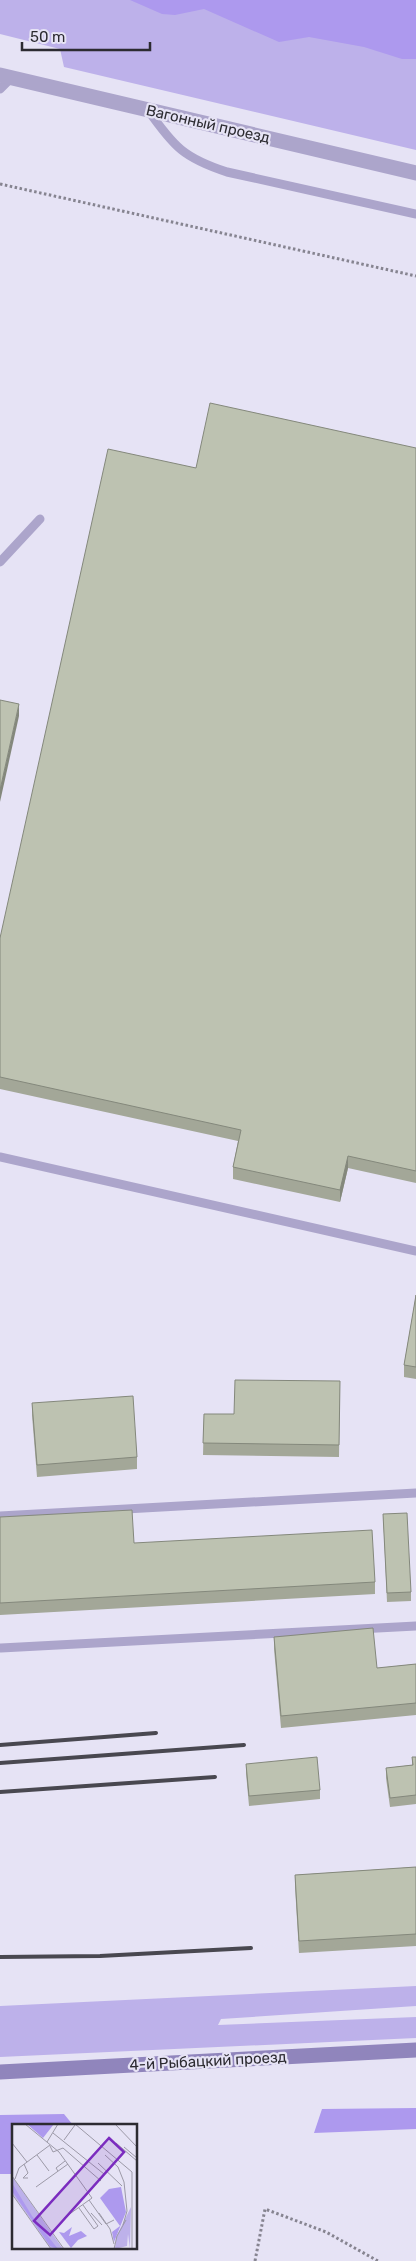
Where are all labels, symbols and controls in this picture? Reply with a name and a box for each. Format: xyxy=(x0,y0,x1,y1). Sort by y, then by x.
scale bar xyxy=(22,20,150,52)
text: 50 m xyxy=(30,28,65,46)
street label: Вагонный проезд xyxy=(144,101,272,147)
street label: 4-й Рыбацкий проезд xyxy=(129,2048,287,2074)
inset map xyxy=(12,2124,138,2248)

